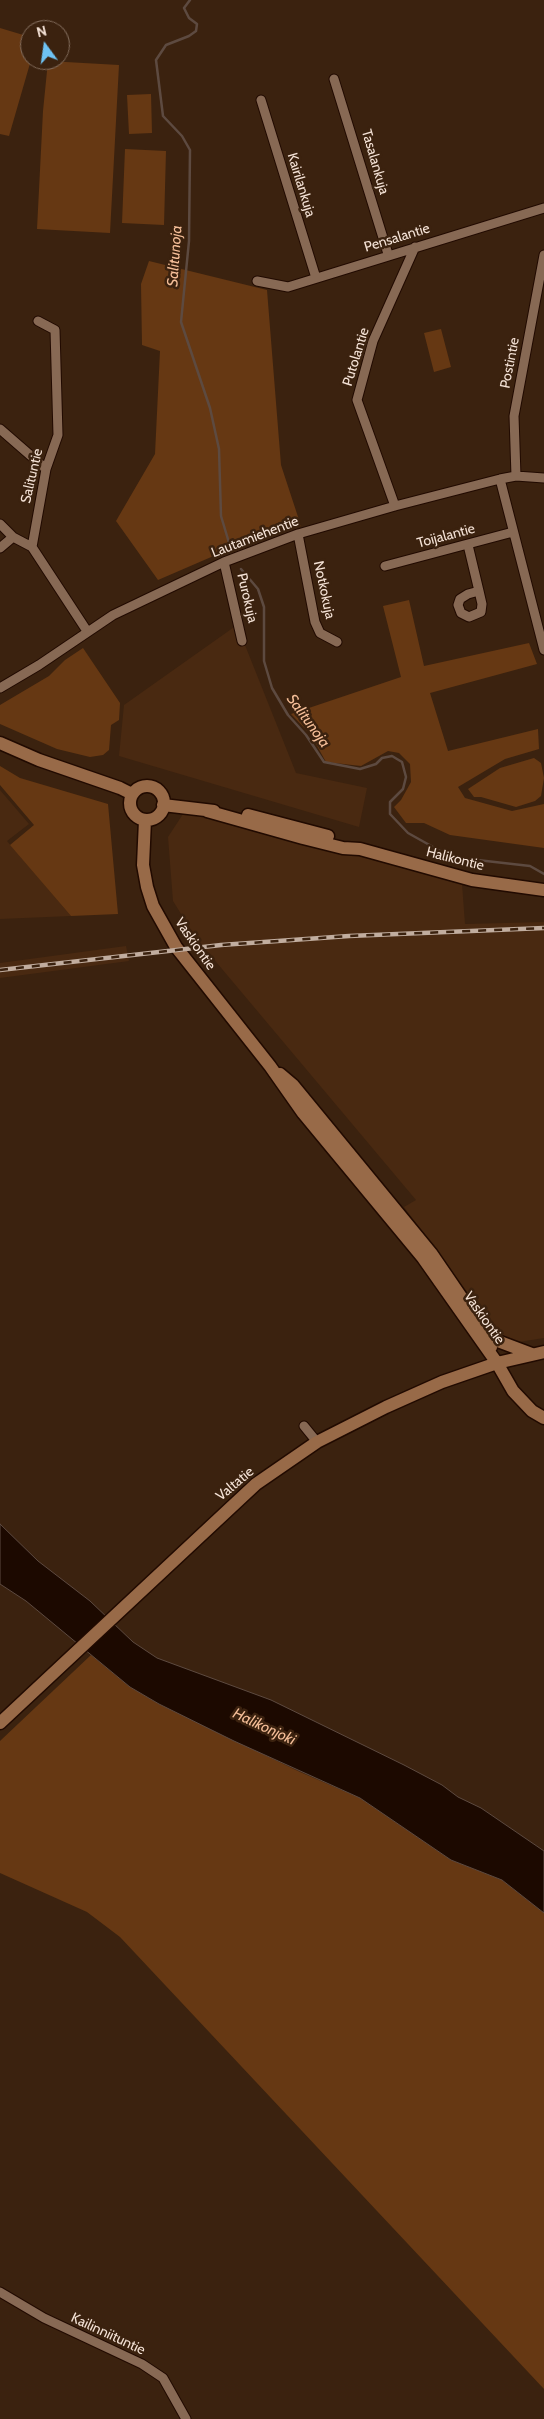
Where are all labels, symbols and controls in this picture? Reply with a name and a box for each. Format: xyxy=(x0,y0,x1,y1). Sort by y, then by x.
north arrow xyxy=(20,20,70,70)
text: N xyxy=(35,21,49,41)
street label: Tasalankuja xyxy=(358,127,392,197)
street label: Kairilankuja xyxy=(283,151,319,219)
street label: Pensalantie xyxy=(362,220,432,256)
water label: Salitunoja xyxy=(164,225,186,287)
street label: Putolantie xyxy=(339,326,373,388)
street label: Postintie xyxy=(497,336,523,390)
street label: Salituntie xyxy=(18,447,46,505)
street label: Lautamiehentie xyxy=(209,513,301,561)
street label: Toijalantie xyxy=(415,520,477,552)
street label: Notkokuja xyxy=(310,559,338,621)
street label: Purokuja xyxy=(233,572,261,624)
water label: Salitunoja xyxy=(283,691,333,751)
street label: Halikontie xyxy=(424,844,486,874)
street label: Vaskiontie xyxy=(171,915,219,973)
street label: Vaskiontie xyxy=(460,1289,508,1347)
street label: Valtatie xyxy=(213,1463,257,1505)
water label: Halikonjoki xyxy=(230,1705,298,1749)
street label: Kailinniituntie xyxy=(68,2309,148,2359)

